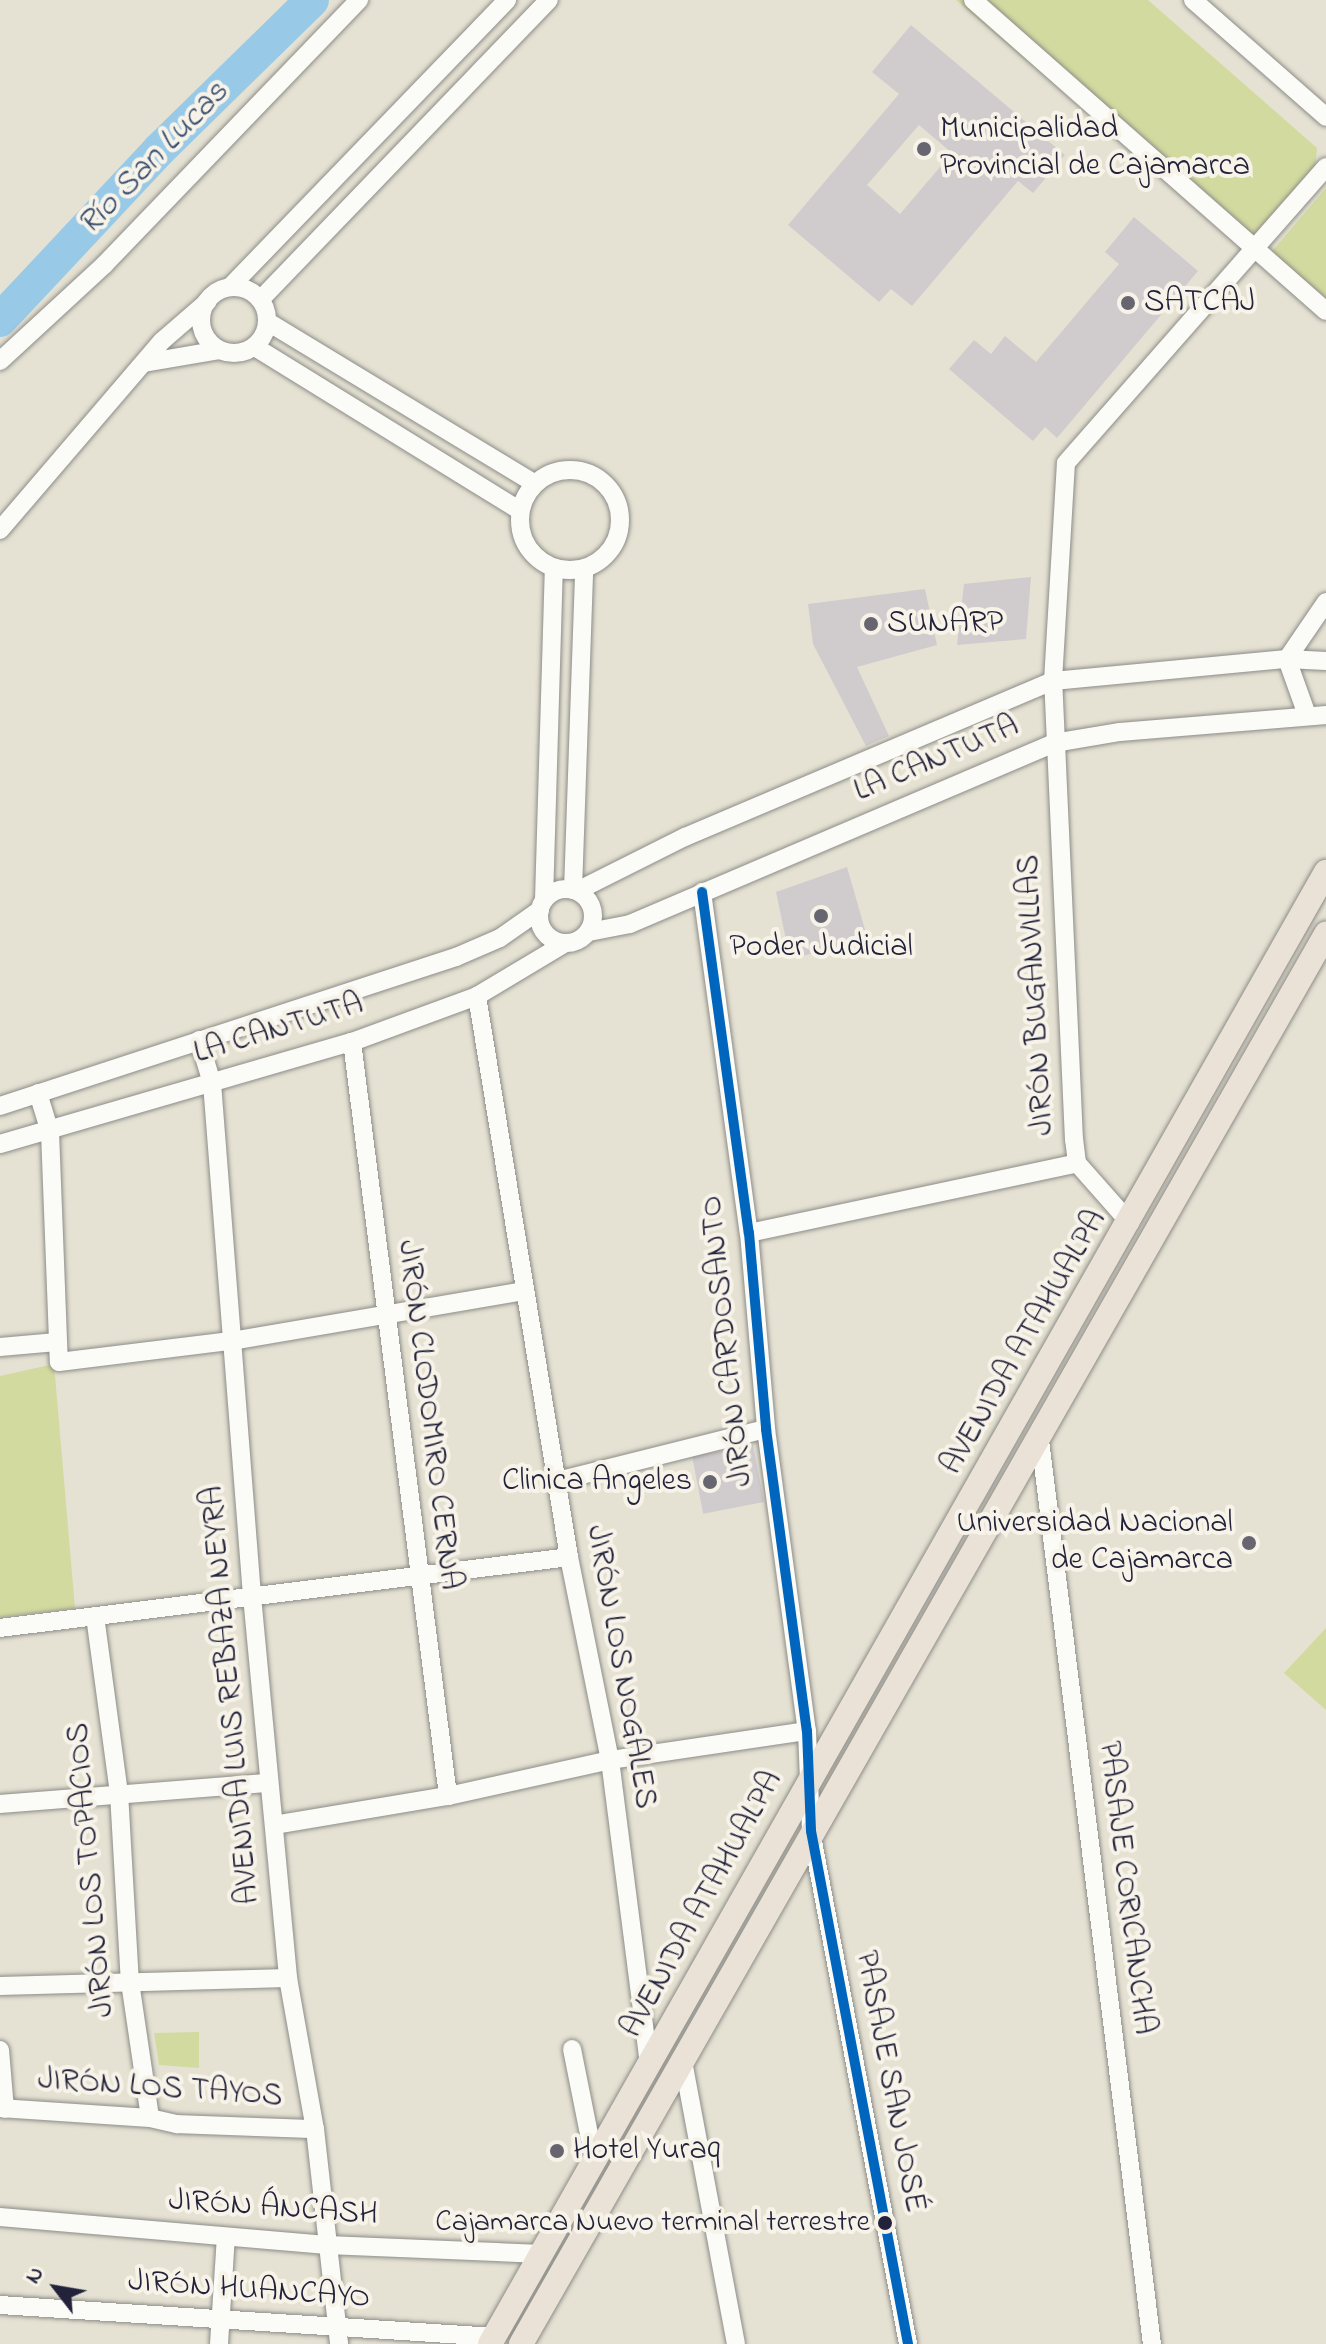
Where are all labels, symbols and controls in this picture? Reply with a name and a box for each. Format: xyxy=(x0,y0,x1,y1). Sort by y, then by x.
water label: Río San Lucas xyxy=(70,73,238,245)
place label: Municipalidad Provincial de Cajamarca xyxy=(940,112,1250,187)
marker: Municipalidad Provincial de Cajamarca xyxy=(915,140,933,158)
place label: SATCAJ xyxy=(1144,284,1255,322)
marker: SATCAJ xyxy=(1119,294,1137,312)
place label: SUNARP xyxy=(887,605,1003,643)
marker: SUNARP xyxy=(862,615,880,633)
street label: LA CANTUTA xyxy=(849,708,1025,812)
street label: JIRÓN BUGANVILLAS xyxy=(1010,853,1064,1137)
marker: Poder Judicial xyxy=(812,907,830,925)
place label: Poder Judicial xyxy=(729,929,913,967)
street label: LA CANTUTA xyxy=(190,986,368,1074)
street label: JIRÓN CARDOSANTO xyxy=(694,1194,762,1488)
street label: AVENIDA ATAHUALPA xyxy=(934,1204,1116,1482)
street label: JIRÓN CLODOMIRO CERNA xyxy=(387,1238,469,1592)
place label: Clinica Angeles xyxy=(502,1463,692,1501)
marker: Clinica Angeles xyxy=(699,1471,721,1493)
street label: AVENIDA LUIS REBAZA NEYRA xyxy=(195,1484,269,1906)
place label: Universidad Nacional de Cajamarca xyxy=(956,1506,1233,1581)
street label: JIRÓN LOS NOGALES xyxy=(576,1522,664,1812)
marker: Universidad Nacional de Cajamarca xyxy=(1240,1534,1258,1552)
street label: JIRÓN LOS TOPACIOS xyxy=(60,1721,124,2019)
street label: PASAJE CORICANCHA xyxy=(1088,1739,1162,2037)
street label: AVENIDA ATAHUALPA xyxy=(614,1765,792,2045)
street label: PASAJE SAN JOSÉ xyxy=(845,1948,933,2216)
street label: JIRÓN LOS TAYOS xyxy=(36,2061,284,2117)
place label: Hotel Yuraq xyxy=(573,2132,720,2170)
marker: Hotel Yuraq xyxy=(548,2142,566,2160)
street label: JIRÓN ÁNCASH xyxy=(167,2183,379,2235)
place label: Cajamarca Nuevo terminal terrestre xyxy=(435,2205,870,2241)
marker: Cajamarca Nuevo terminal terrestre xyxy=(877,2215,893,2231)
north arrow xyxy=(16,2248,96,2328)
text: N xyxy=(18,2261,53,2290)
street label: JIRÓN HUANCAYO xyxy=(127,2263,371,2319)

